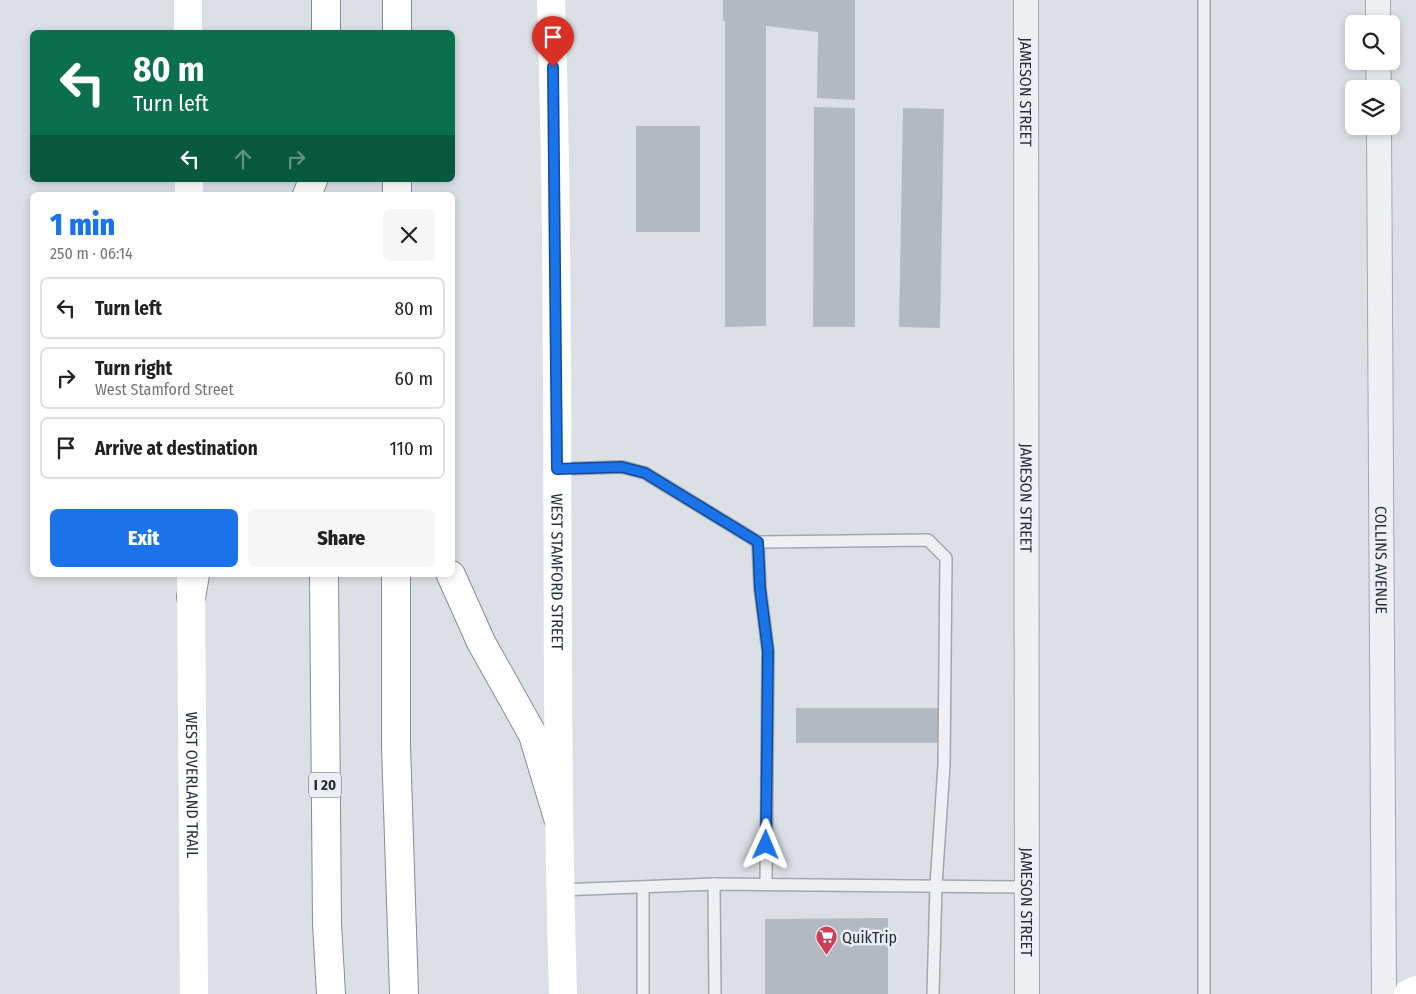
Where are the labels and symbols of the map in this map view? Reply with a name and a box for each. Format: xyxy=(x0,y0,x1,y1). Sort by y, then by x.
pin xyxy=(532,16,574,67)
street label: JAMESON STREET xyxy=(1016,37,1035,147)
street label: JAMESON STREET xyxy=(1016,443,1036,553)
street label: WEST STAMFORD STREET xyxy=(547,493,567,651)
street label: COLLINS AVENUE xyxy=(1371,506,1391,614)
street label: WEST OVERLAND TRAIL xyxy=(182,712,202,858)
road number: I 20 xyxy=(309,772,341,798)
position arrow xyxy=(739,818,791,870)
street label: JAMESON STREET xyxy=(1017,847,1036,957)
supermarket icon: QuikTrip xyxy=(814,925,838,956)
place label: QuikTrip xyxy=(842,928,897,947)

